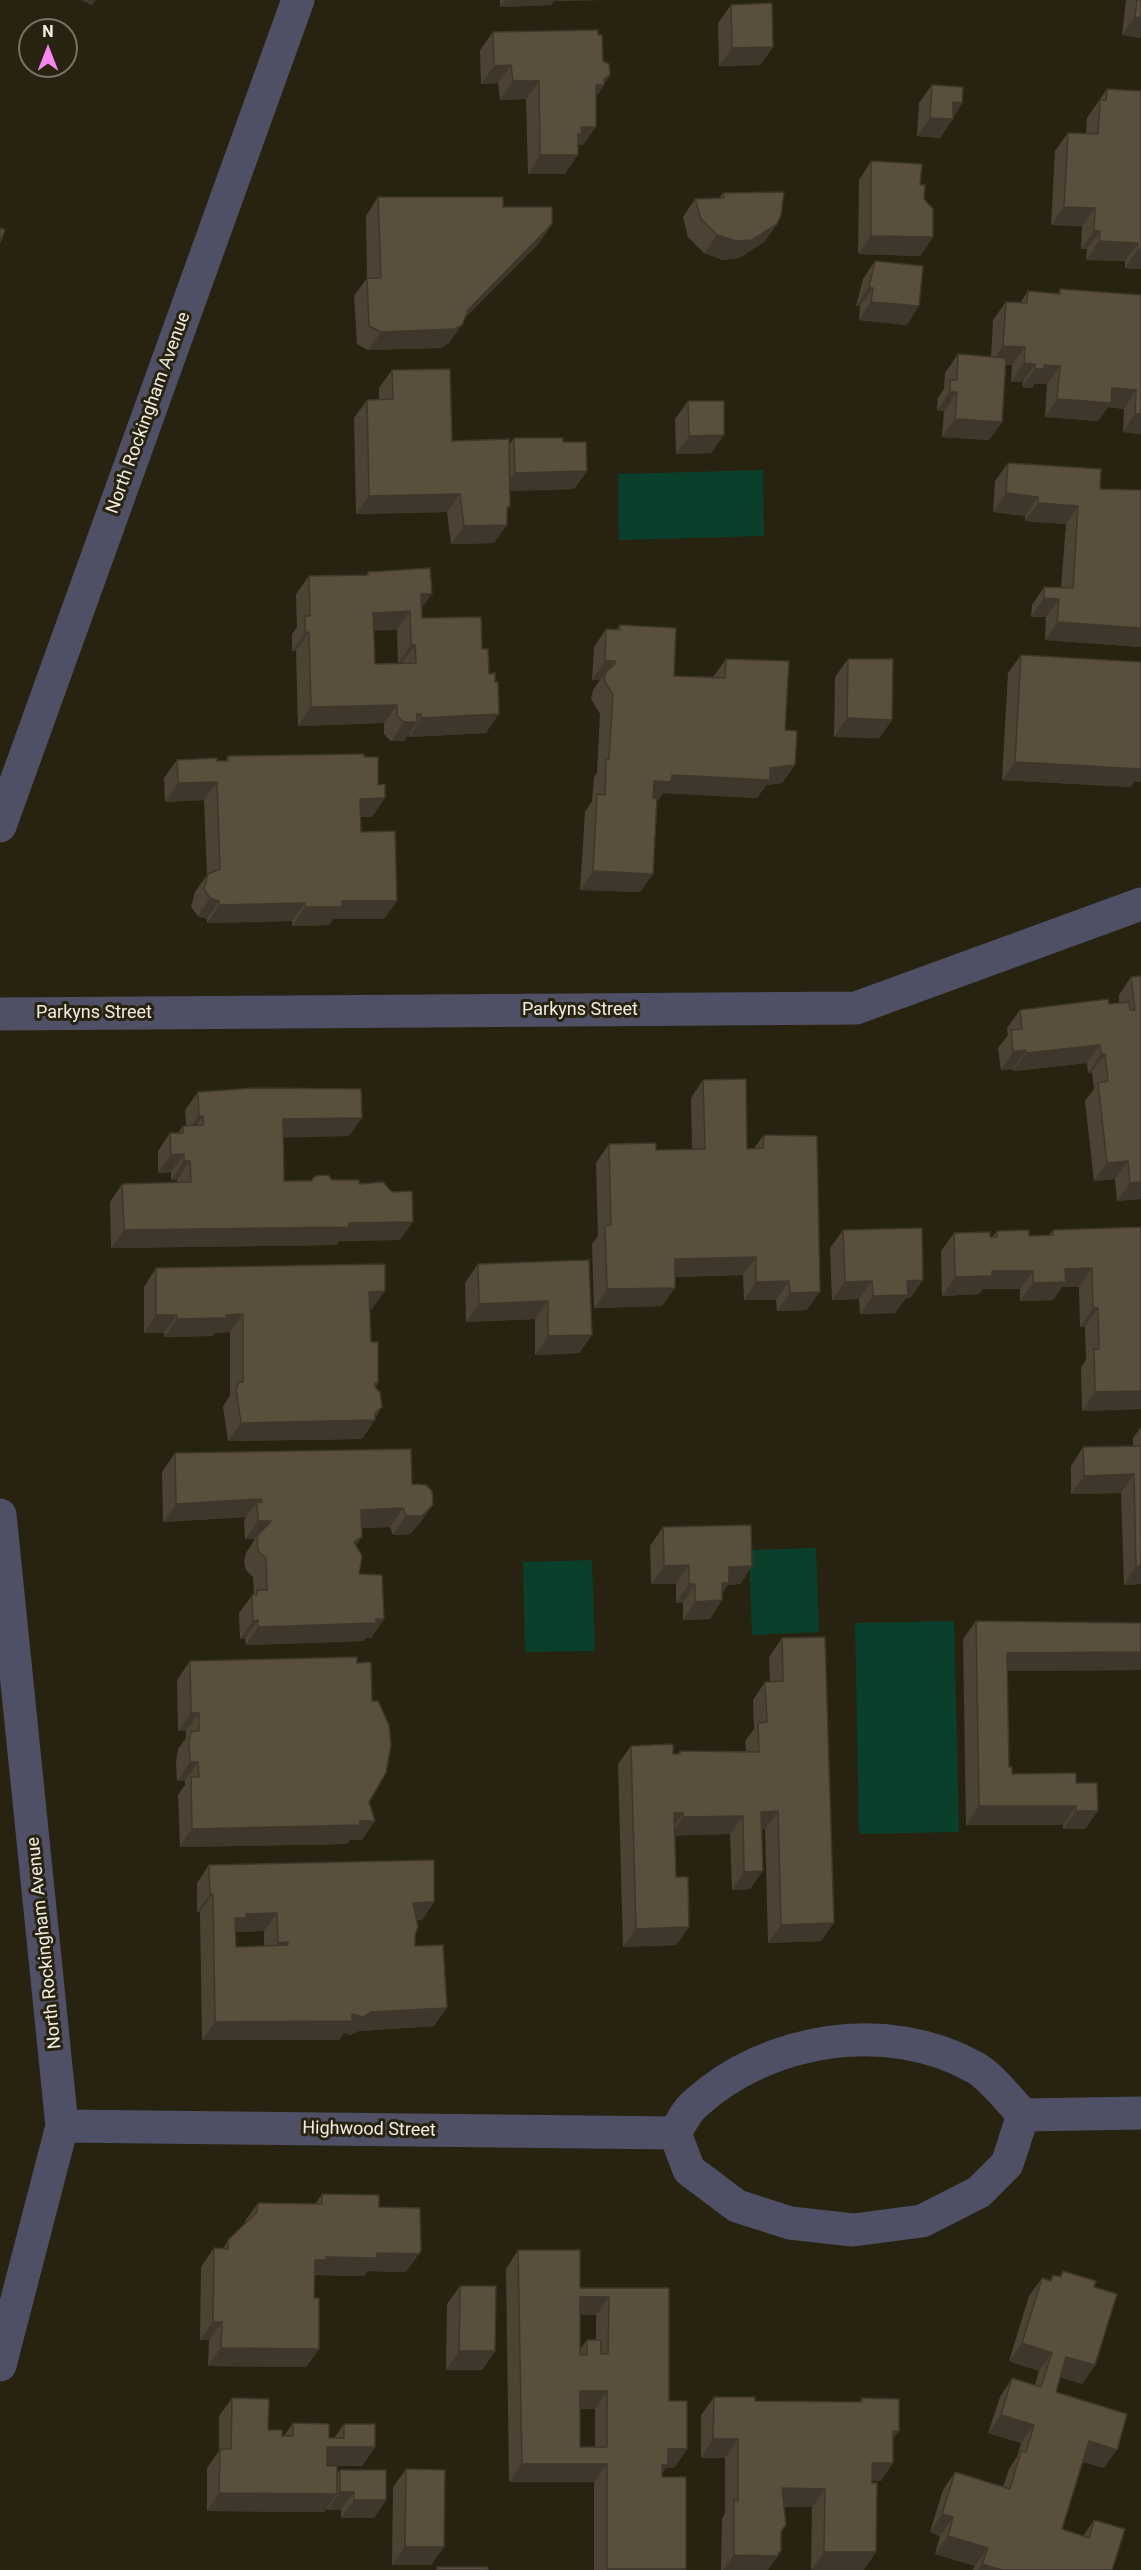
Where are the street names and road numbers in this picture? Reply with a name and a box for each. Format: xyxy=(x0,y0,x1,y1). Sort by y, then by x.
street label: North Rockingham Avenue xyxy=(102,309,196,517)
street label: Parkyns Street xyxy=(522,999,638,1021)
street label: Parkyns Street xyxy=(36,1002,152,1024)
street label: North Rockingham Avenue xyxy=(23,1836,67,2050)
street label: Highwood Street xyxy=(302,2118,436,2142)

